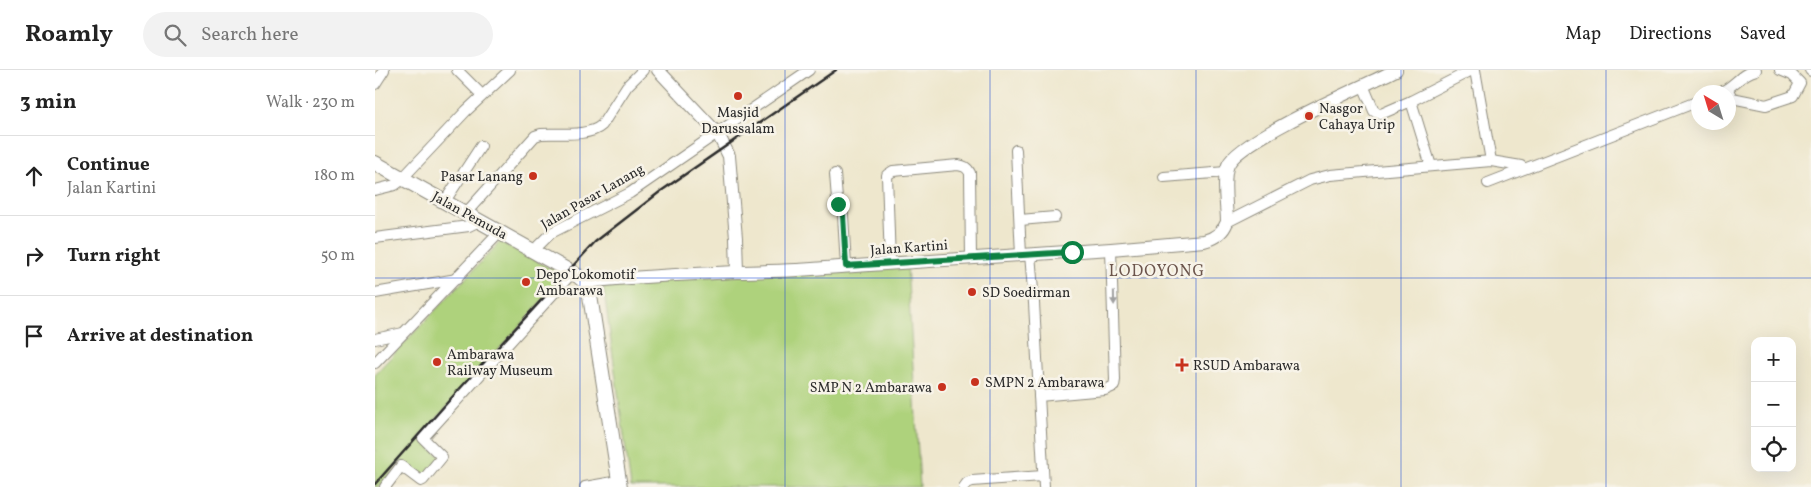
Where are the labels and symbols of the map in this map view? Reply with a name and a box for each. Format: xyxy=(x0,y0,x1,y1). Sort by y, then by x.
north arrow xyxy=(1691,85,1736,130)
marker: Masjid Darussalam xyxy=(732,90,744,102)
place label: Nasgor Cahaya Urip xyxy=(1319,100,1395,135)
place label: Masjid Darussalam xyxy=(701,104,775,139)
marker: Nasgor Cahaya Urip xyxy=(1303,110,1315,122)
street label: Jalan Pasar Lanang xyxy=(538,160,648,235)
place label: Pasar Lanang xyxy=(441,168,523,187)
marker: Pasar Lanang xyxy=(527,170,539,182)
street label: Jalan Pemuda xyxy=(428,188,510,245)
route end xyxy=(827,193,850,216)
street label: Jalan Kartini xyxy=(870,236,949,261)
route start xyxy=(1061,241,1084,264)
district label: LODOYONG xyxy=(1109,261,1205,283)
place label: Depo Lokomotif Ambarawa xyxy=(536,266,636,301)
marker: Depo Lokomotif Ambarawa xyxy=(520,276,532,288)
place label: SD Soedirman xyxy=(982,284,1070,303)
marker: SD Soedirman xyxy=(966,286,978,298)
one-way arrow xyxy=(1110,290,1118,306)
place label: Ambarawa Railway Museum xyxy=(447,346,553,381)
marker: Ambarawa Railway Museum xyxy=(431,356,443,368)
place label: RSUD Ambarawa xyxy=(1193,357,1300,376)
marker: RSUD Ambarawa xyxy=(1175,358,1189,372)
place label: SMPN 2 Ambarawa xyxy=(985,374,1105,393)
marker: SMPN 2 Ambarawa xyxy=(969,376,981,388)
place label: SMP N 2 Ambarawa xyxy=(810,379,932,398)
marker: SMP N 2 Ambarawa xyxy=(936,381,948,393)

